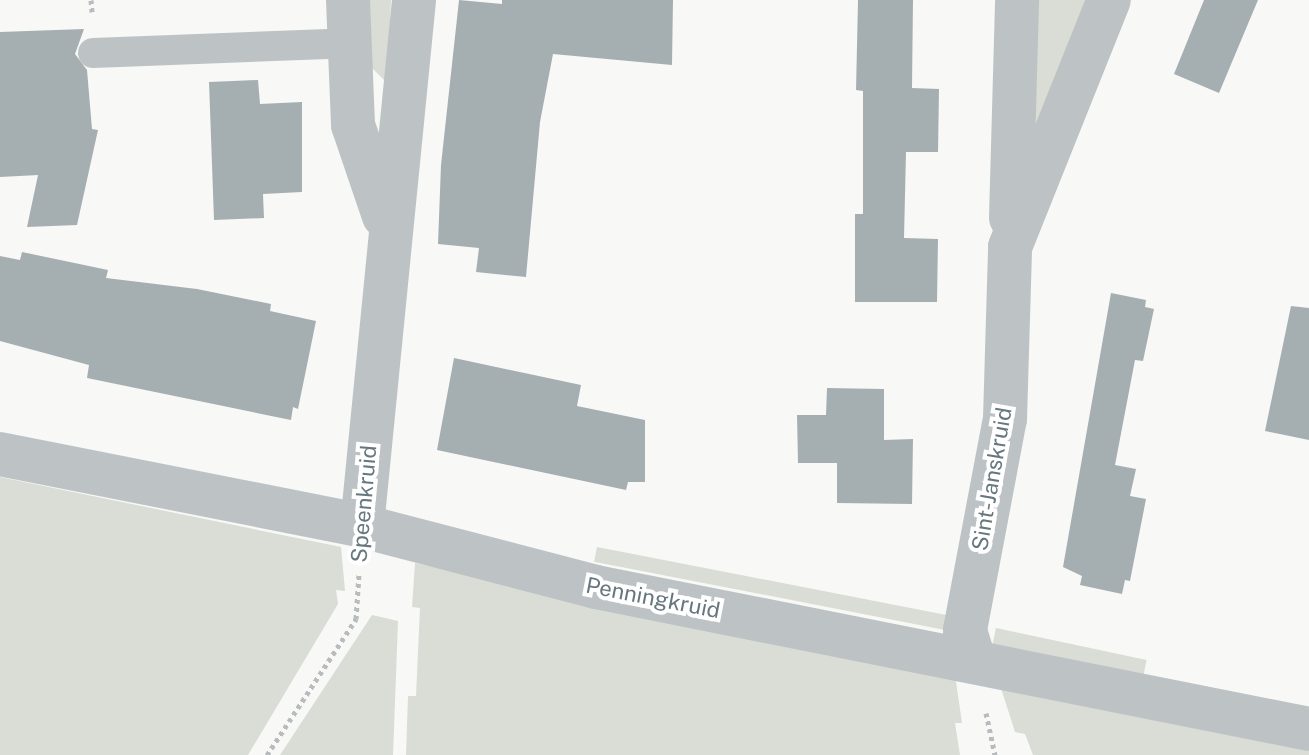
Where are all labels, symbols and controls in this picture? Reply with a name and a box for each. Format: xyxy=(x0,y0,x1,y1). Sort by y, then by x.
street label: Sint-Janskruid xyxy=(966,405,1018,553)
street label: Speenkruid xyxy=(346,444,382,564)
street label: Penningkruid xyxy=(584,572,722,624)

